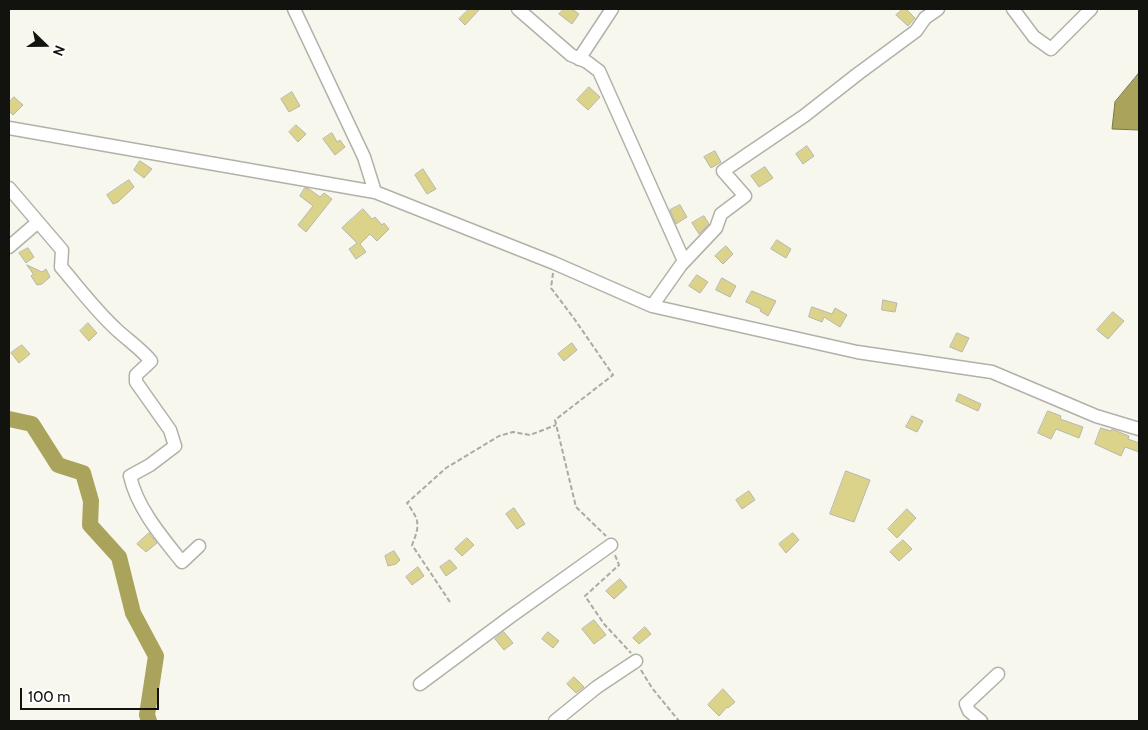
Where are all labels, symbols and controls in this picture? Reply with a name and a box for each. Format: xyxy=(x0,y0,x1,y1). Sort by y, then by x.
north arrow xyxy=(20,20,70,70)
text: N xyxy=(49,43,69,59)
scale bar xyxy=(22,678,161,710)
text: 100 m xyxy=(28,688,70,706)

